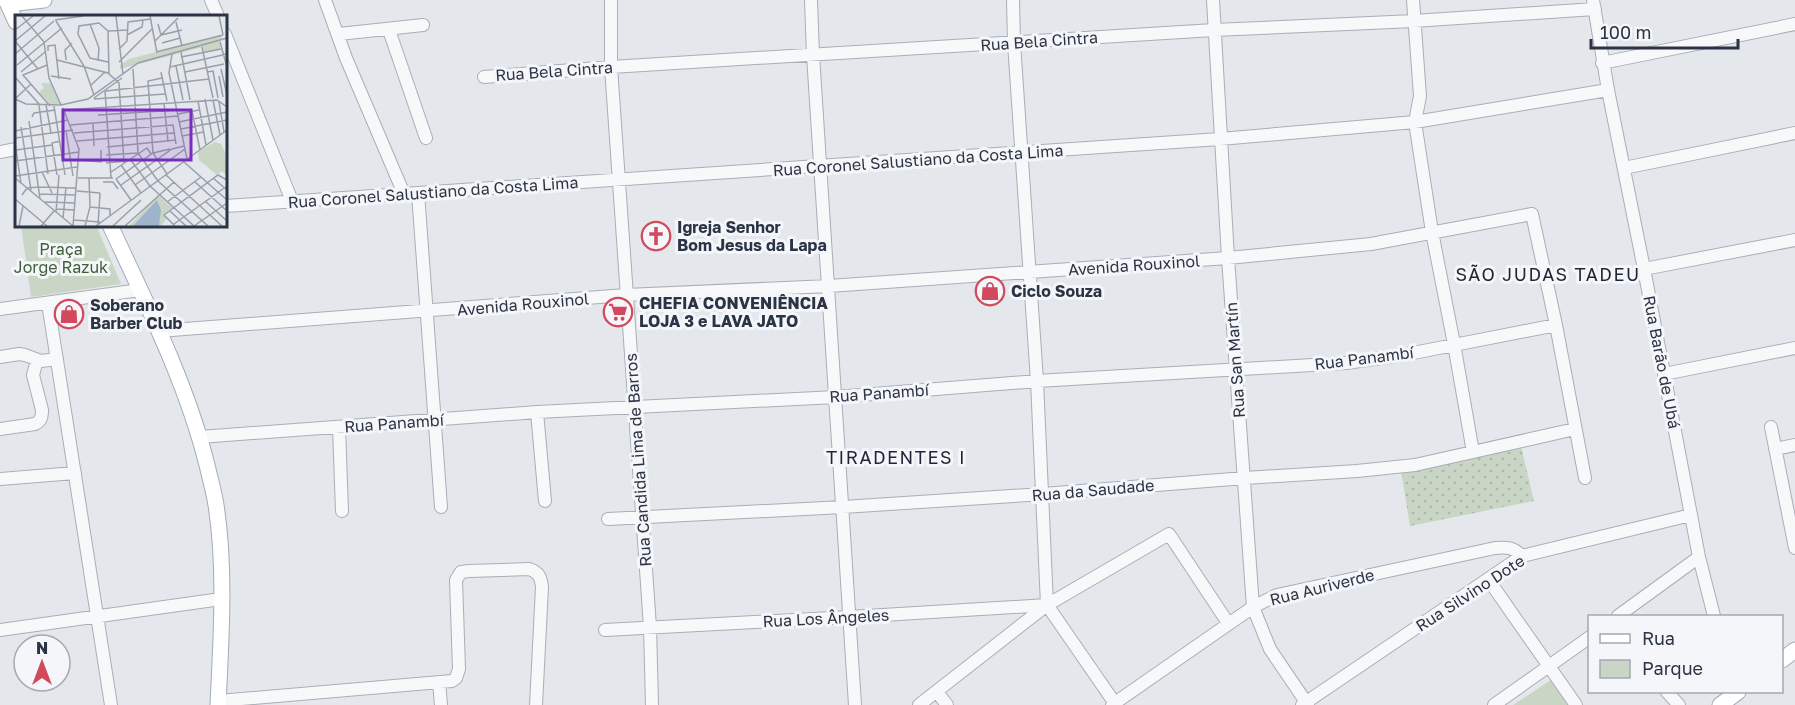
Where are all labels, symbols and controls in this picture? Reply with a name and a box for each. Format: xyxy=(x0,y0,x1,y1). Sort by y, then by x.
scale bar xyxy=(1591,12,1738,50)
inset map xyxy=(15,15,226,226)
text: 100 m xyxy=(1600,21,1651,43)
street label: Rua Bela Cintra xyxy=(980,27,1098,55)
street label: Rua Bela Cintra xyxy=(495,57,613,85)
street label: Rua Coronel Salustiano da Costa Lima xyxy=(772,140,1064,180)
street label: Rua Coronel Salustiano da Costa Lima xyxy=(287,172,579,212)
place label: Igreja Senhor Bom Jesus da Lapa xyxy=(677,217,827,255)
church icon: Igreja Senhor Bom Jesus da Lapa xyxy=(640,220,672,252)
park label: Praça Jorge Razuk xyxy=(14,239,108,277)
street label: Avenida Rouxinol xyxy=(1067,250,1201,280)
district label: SÃO JUDAS TADEU xyxy=(1455,263,1641,285)
shop icon: Ciclo Souza xyxy=(974,275,1006,307)
place label: Ciclo Souza xyxy=(1011,281,1102,301)
street label: Avenida Rouxinol xyxy=(456,288,590,320)
place label: CHEFIA CONVENIÊNCIA LOJA 3 e LAVA JATO xyxy=(639,293,829,331)
street label: Rua Barão de Ubá xyxy=(1639,294,1685,430)
place label: Soberano Barber Club xyxy=(90,295,183,333)
supermarket icon: CHEFIA CONVENIÊNCIA LOJA 3 e LAVA JATO xyxy=(602,296,634,328)
shop icon: Soberano Barber Club xyxy=(53,298,85,330)
street label: Rua San Martín xyxy=(1221,301,1249,419)
street label: Rua Panambí xyxy=(1313,342,1416,374)
street label: Rua Candida Lima de Barros xyxy=(621,353,655,567)
street label: Rua Panambí xyxy=(829,379,931,406)
street label: Rua Panambí xyxy=(344,409,446,436)
district label: TIRADENTES I xyxy=(826,446,966,468)
street label: Rua da Saudade xyxy=(1031,475,1155,505)
street label: Rua Silvino Dote xyxy=(1412,550,1528,636)
street label: Rua Auriverde xyxy=(1268,564,1376,610)
street label: Rua Los Ângeles xyxy=(762,605,890,631)
legend xyxy=(1588,615,1783,693)
text: Rua xyxy=(1642,627,1675,649)
north arrow xyxy=(12,633,72,693)
text: N xyxy=(36,638,48,658)
text: Parque xyxy=(1642,657,1703,679)

